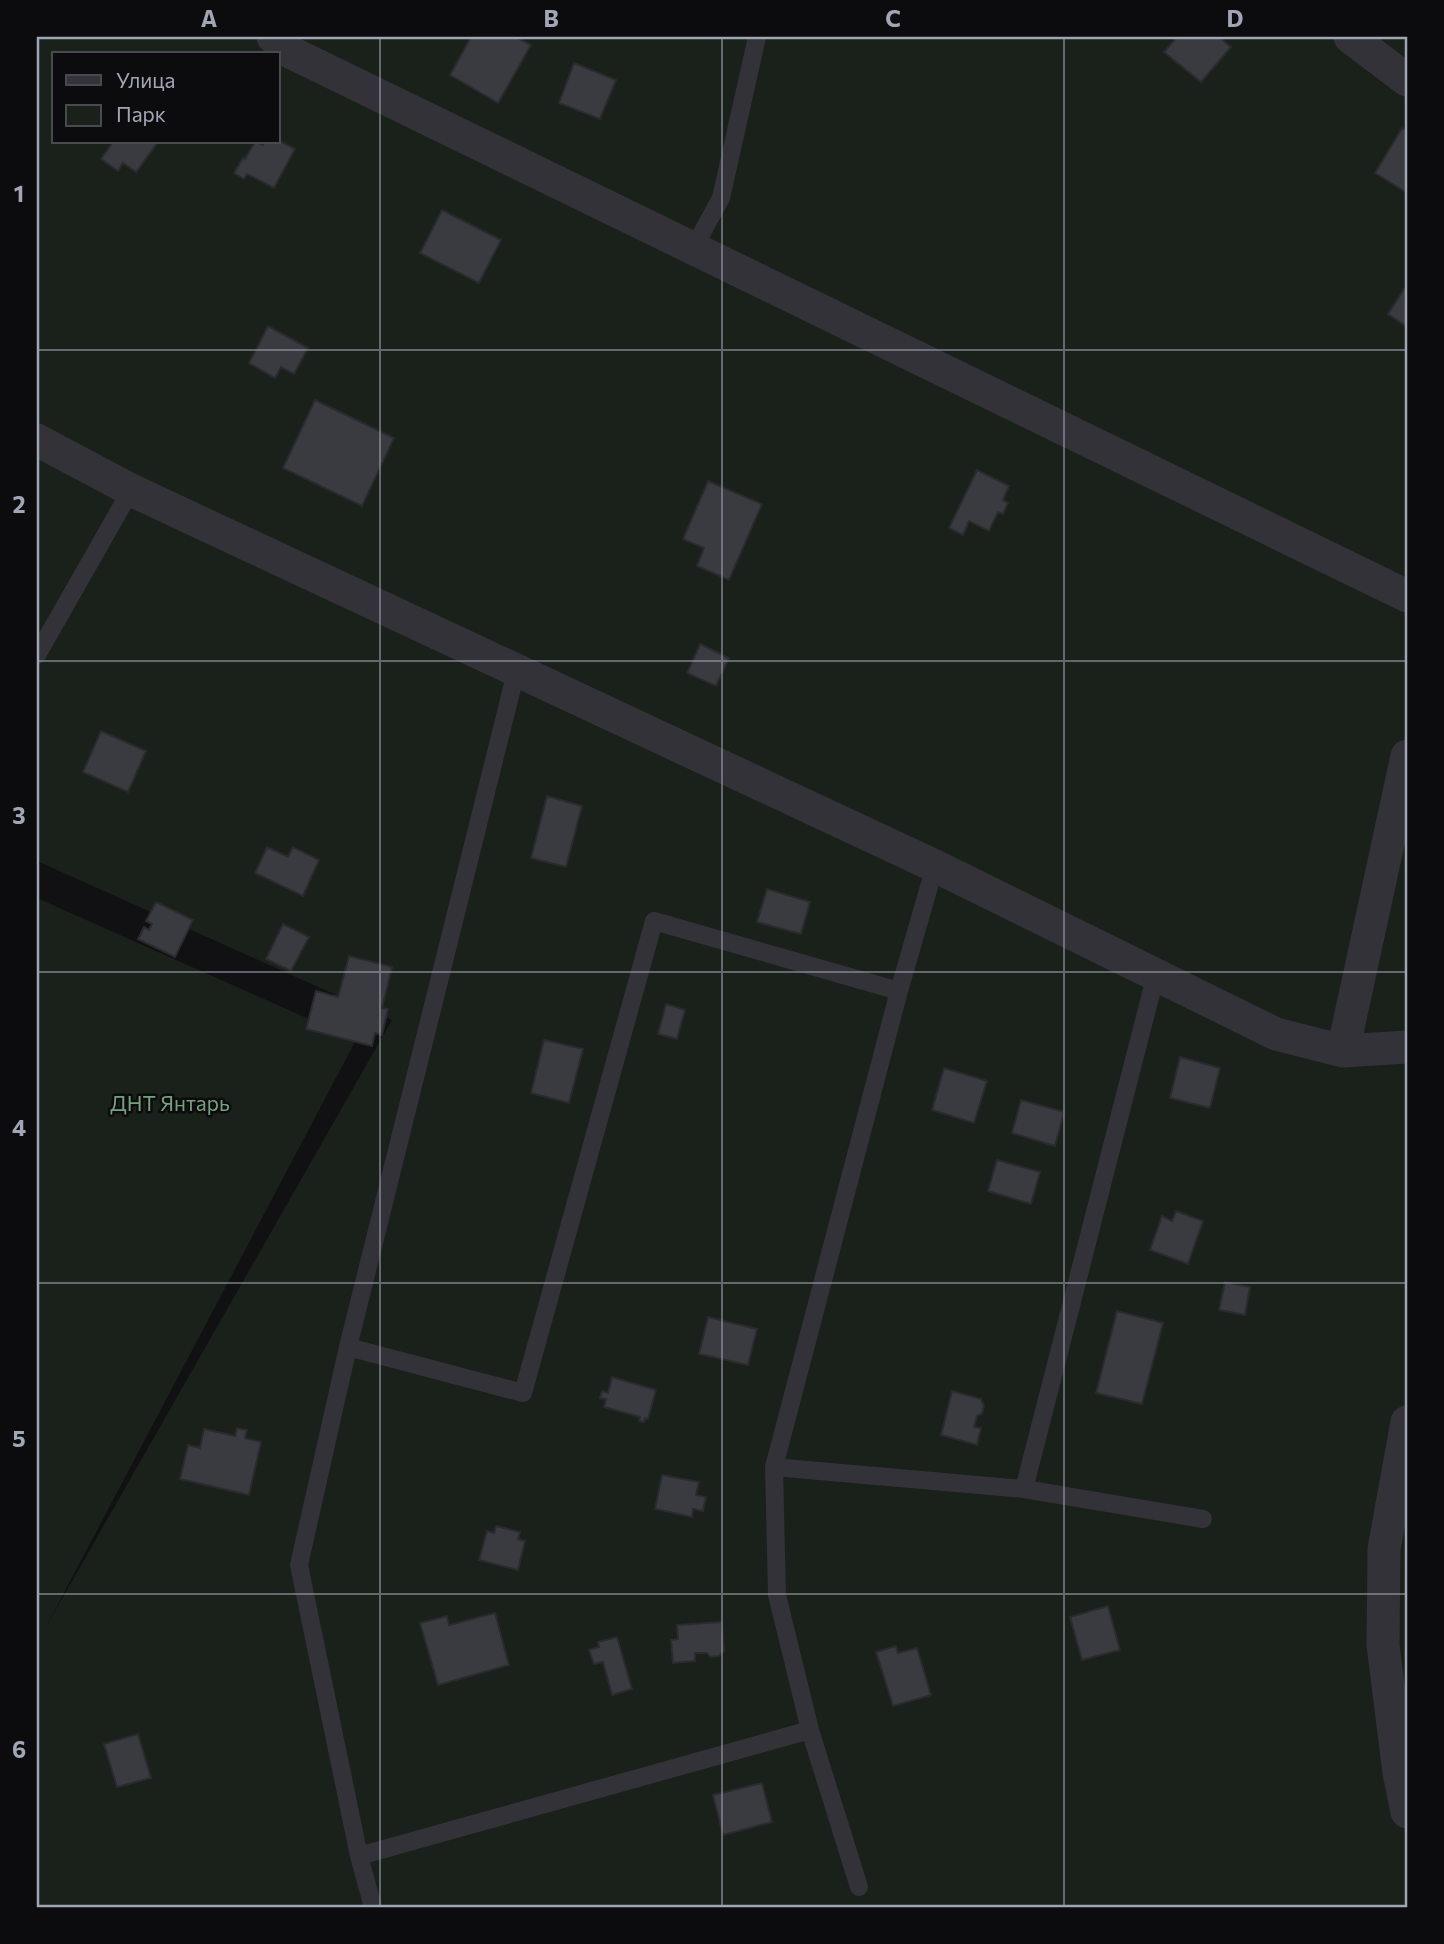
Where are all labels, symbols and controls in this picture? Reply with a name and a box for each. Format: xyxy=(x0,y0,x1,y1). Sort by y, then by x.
text: A xyxy=(201,4,218,32)
text: B xyxy=(543,4,559,32)
text: C xyxy=(885,4,901,32)
text: D xyxy=(1227,4,1244,32)
legend xyxy=(52,52,280,144)
text: Улица xyxy=(116,67,175,92)
text: Парк xyxy=(116,101,166,126)
text: 1 xyxy=(14,179,24,207)
text: 2 xyxy=(12,490,26,518)
text: 3 xyxy=(12,801,26,829)
park label: ДНТ Янтарь xyxy=(110,1090,230,1115)
text: 4 xyxy=(12,1113,26,1141)
text: 5 xyxy=(12,1424,26,1452)
text: 6 xyxy=(12,1735,26,1763)

